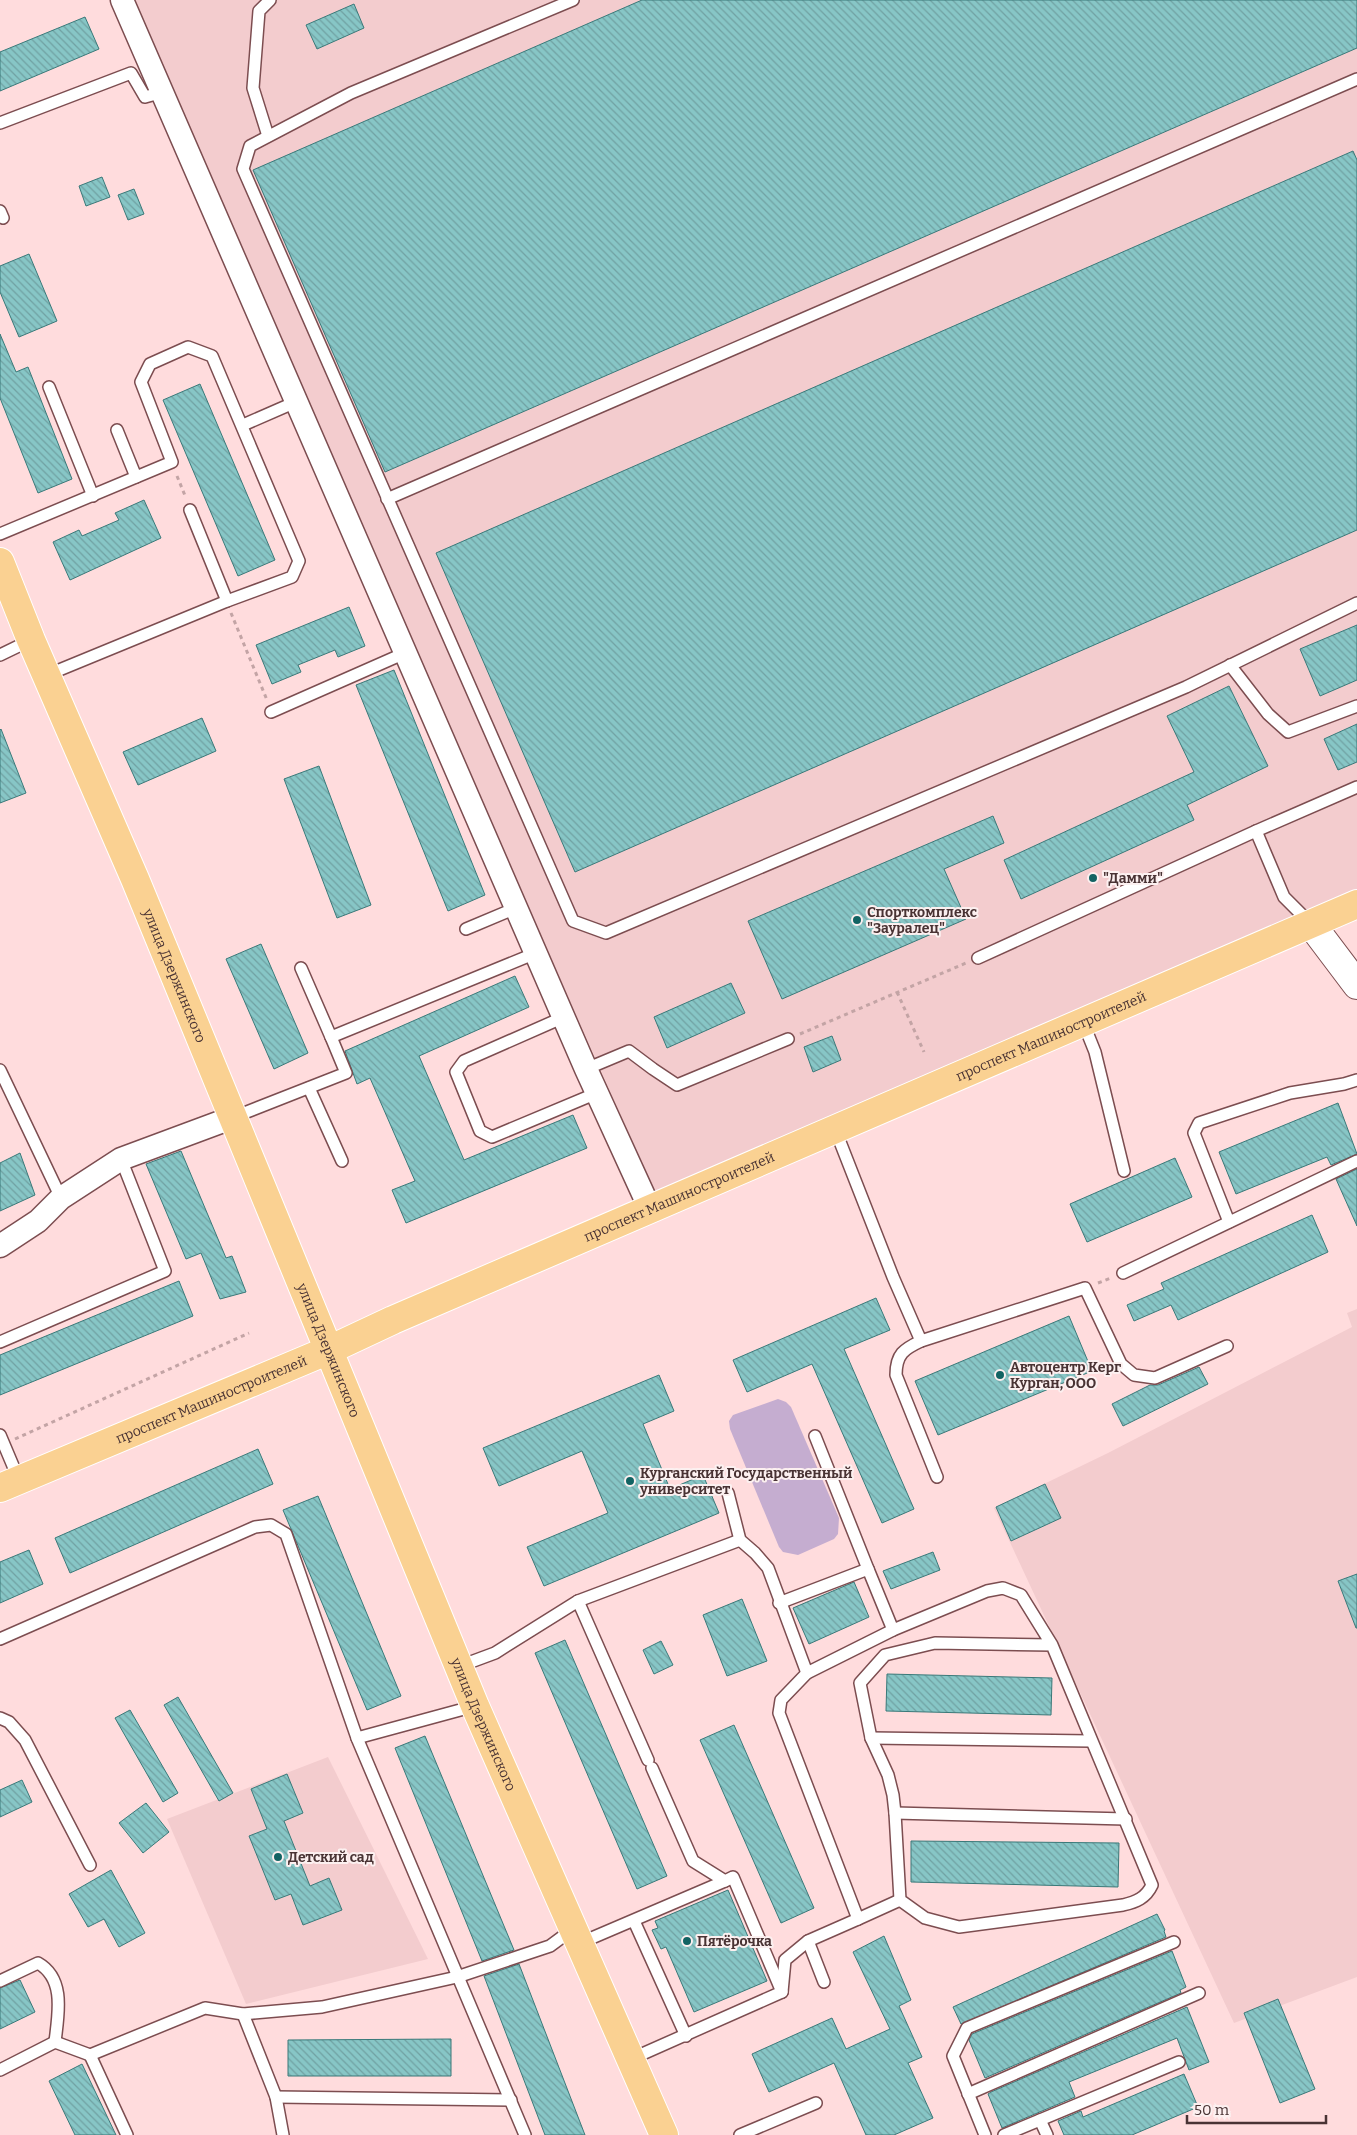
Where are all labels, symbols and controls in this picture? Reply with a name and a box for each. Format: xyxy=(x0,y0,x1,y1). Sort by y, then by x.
place label: "Дамми" xyxy=(1103,870,1163,887)
marker: "Дамми" xyxy=(1087,872,1099,884)
place label: Спорткомплекс "Зауралец" xyxy=(867,904,977,937)
street label: улица Дзержинского xyxy=(139,905,210,1045)
marker: Спорткомплекс "Зауралец" xyxy=(851,914,863,926)
street label: проспект Машиностроителей xyxy=(953,988,1149,1085)
street label: проспект Машиностроителей xyxy=(581,1148,777,1245)
street label: улица Дзержинского xyxy=(293,1280,364,1420)
street label: проспект Машиностроителей xyxy=(113,1352,309,1447)
place label: Автоцентр Керг Курган, ООО xyxy=(1010,1359,1121,1392)
marker: Автоцентр Керг Курган, ООО xyxy=(994,1369,1006,1381)
place label: Курганский Государственный университет xyxy=(639,1465,853,1498)
marker: Курганский Государственный университет xyxy=(624,1475,636,1487)
street label: улица Дзержинского xyxy=(447,1654,520,1794)
place label: Детский сад xyxy=(288,1849,374,1866)
marker: Детский сад xyxy=(272,1851,284,1863)
place label: Пятёрочка xyxy=(697,1933,772,1950)
marker: Пятёрочка xyxy=(681,1935,693,1947)
scale bar xyxy=(1187,2092,1326,2124)
text: 50 m xyxy=(1194,2101,1230,2119)

